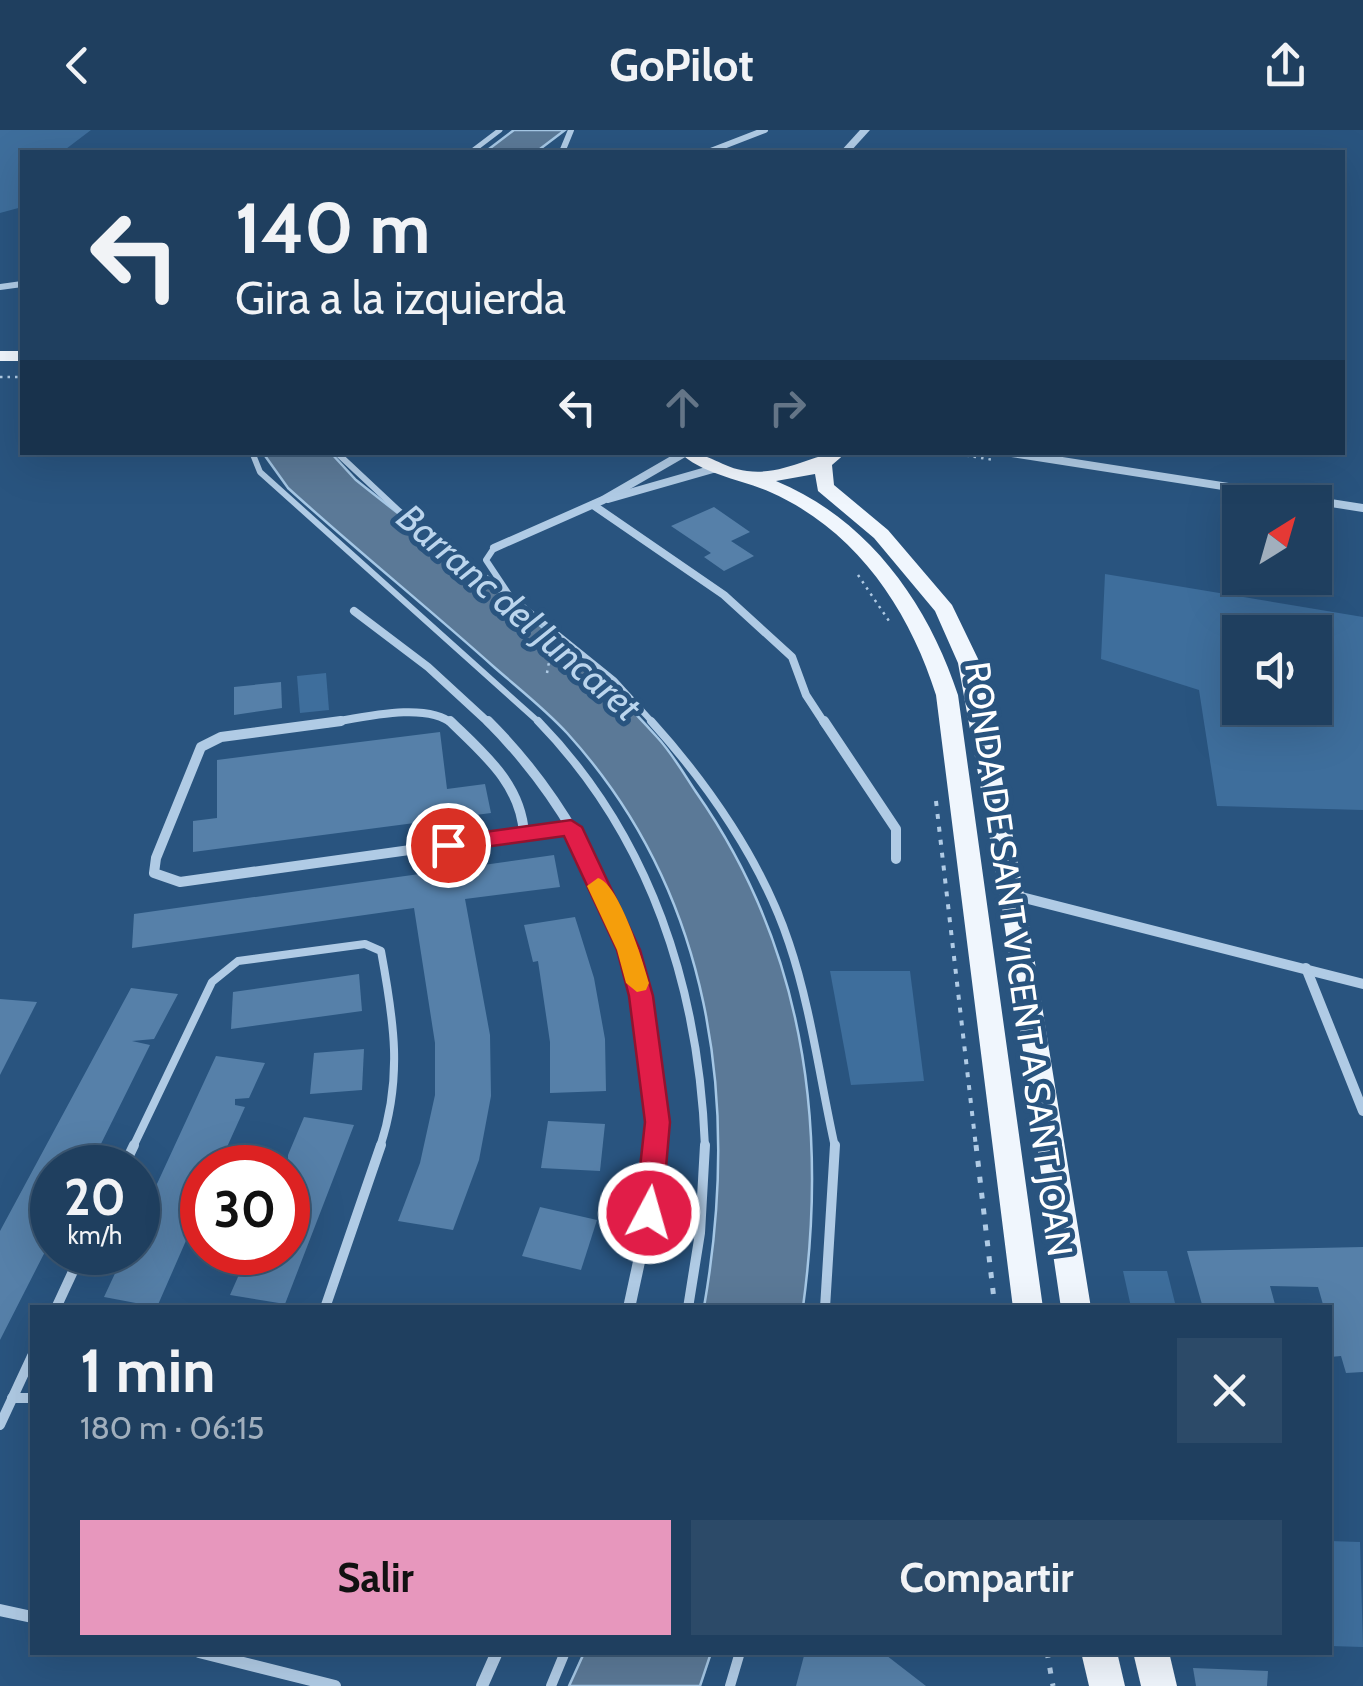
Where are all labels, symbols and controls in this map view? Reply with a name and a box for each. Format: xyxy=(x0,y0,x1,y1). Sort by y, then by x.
icon: back xyxy=(50,38,105,93)
text: GoPilot xyxy=(609,38,754,92)
icon: share xyxy=(1258,38,1313,93)
text: 140 m xyxy=(235,185,430,271)
icon: left xyxy=(70,190,200,320)
text: Gira a la izquierda xyxy=(235,271,566,325)
icon: left xyxy=(550,380,605,435)
icon: ahead xyxy=(655,380,710,435)
icon: right xyxy=(760,380,815,435)
north arrow xyxy=(1222,485,1332,595)
map controls xyxy=(1222,485,1332,725)
water label: Barranc del Juncaret xyxy=(388,493,652,732)
button: sound xyxy=(1222,615,1332,725)
street label: RONDA DE SANT VICENT A SANT JOAN xyxy=(956,659,1082,1259)
pin xyxy=(406,803,491,888)
icon: arrive xyxy=(421,818,476,873)
speed limit sign: 30 xyxy=(180,1145,310,1275)
position arrow xyxy=(597,1161,701,1265)
text: 20 xyxy=(64,1167,126,1228)
text: km/h xyxy=(68,1220,122,1250)
text: 1 min xyxy=(80,1334,215,1407)
button: close xyxy=(1177,1338,1282,1443)
text: 180 m · 06:15 xyxy=(80,1408,264,1447)
button: Salir xyxy=(80,1520,671,1635)
button: Compartir xyxy=(691,1520,1282,1635)

